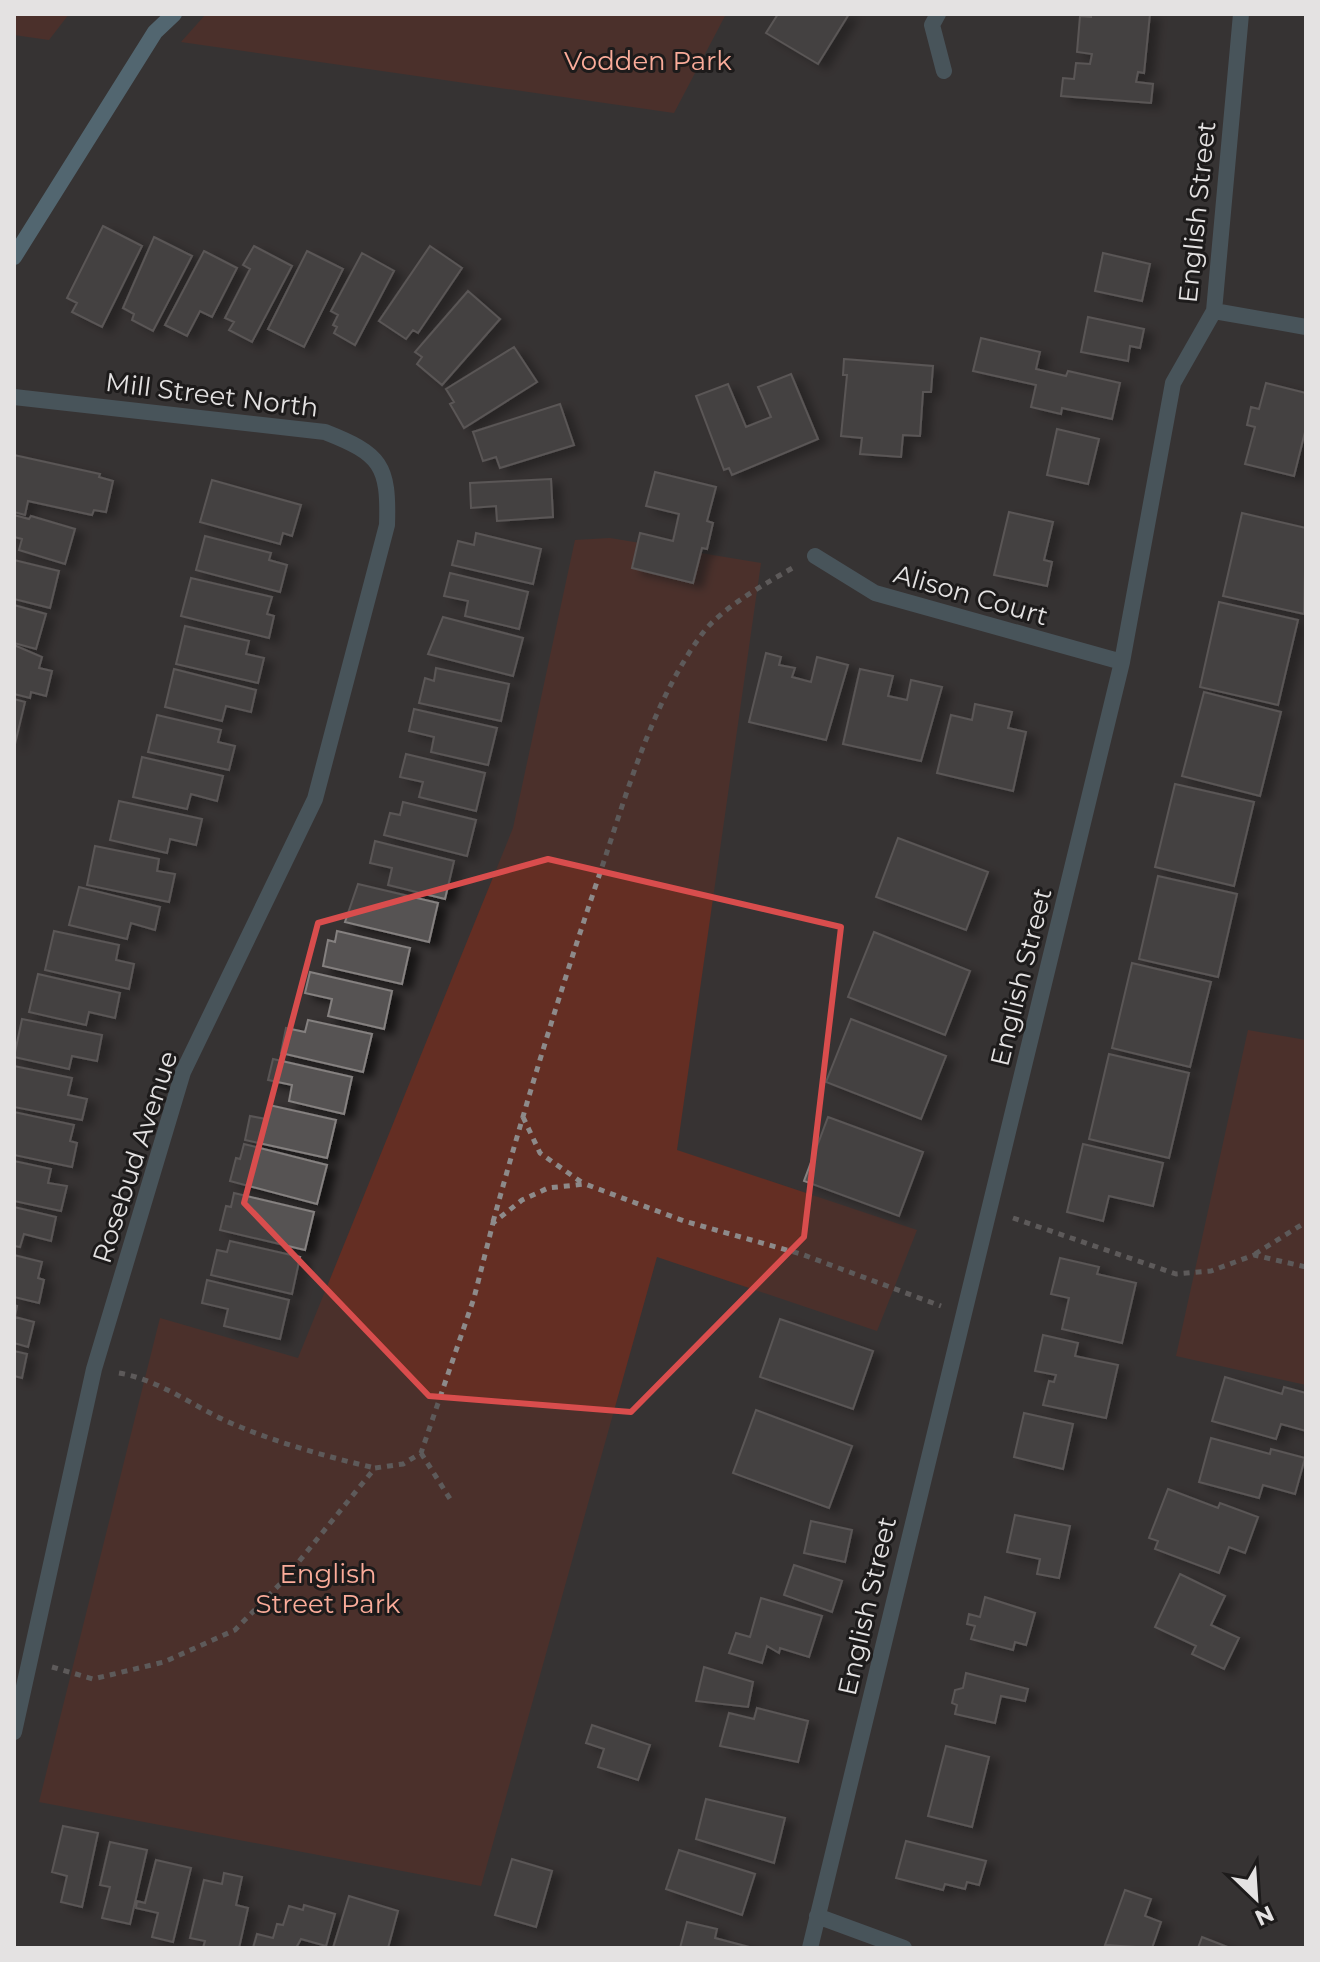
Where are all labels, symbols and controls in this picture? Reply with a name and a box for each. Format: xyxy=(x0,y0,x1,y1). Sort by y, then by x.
park label: Vodden Park xyxy=(564,45,732,77)
street label: English Street xyxy=(1172,120,1222,304)
street label: Mill Street North xyxy=(104,366,320,424)
street label: Alison Court xyxy=(890,558,1052,632)
street label: English Street xyxy=(983,885,1059,1069)
street label: Rosebud Avenue xyxy=(86,1047,184,1267)
street label: English Street xyxy=(831,1514,903,1698)
park label: English Street Park xyxy=(256,1558,401,1620)
north arrow xyxy=(1216,1858,1296,1938)
text: N xyxy=(1250,1900,1278,1932)

